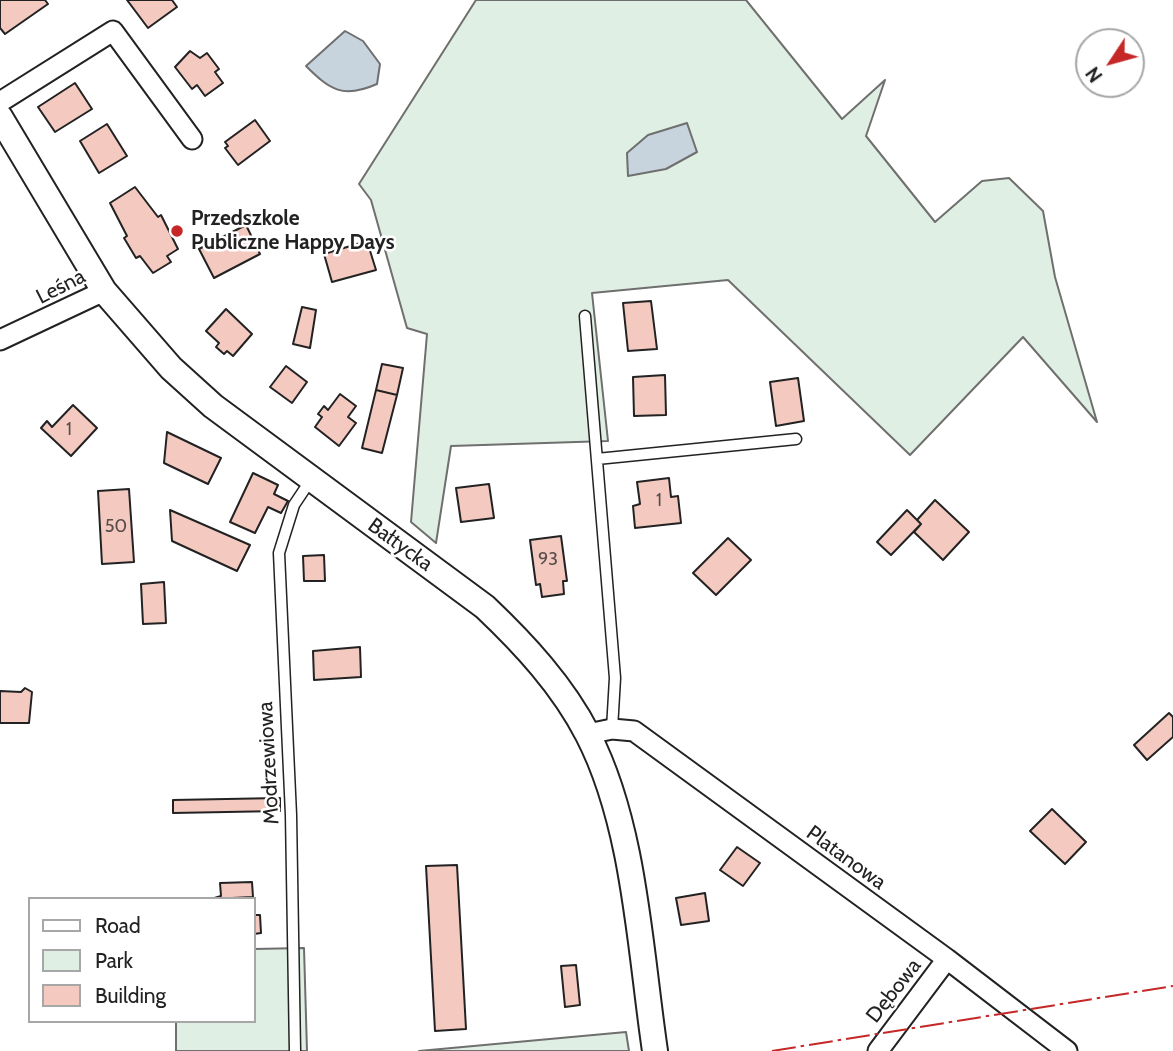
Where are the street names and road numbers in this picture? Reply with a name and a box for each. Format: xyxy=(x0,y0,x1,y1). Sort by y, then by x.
street label: Leśna xyxy=(32,264,90,310)
street label: Bałtycka xyxy=(363,513,437,577)
street label: Modrzewiowa xyxy=(253,701,285,825)
street label: Platanowa xyxy=(801,821,891,895)
street label: Dębowa xyxy=(861,954,927,1028)

